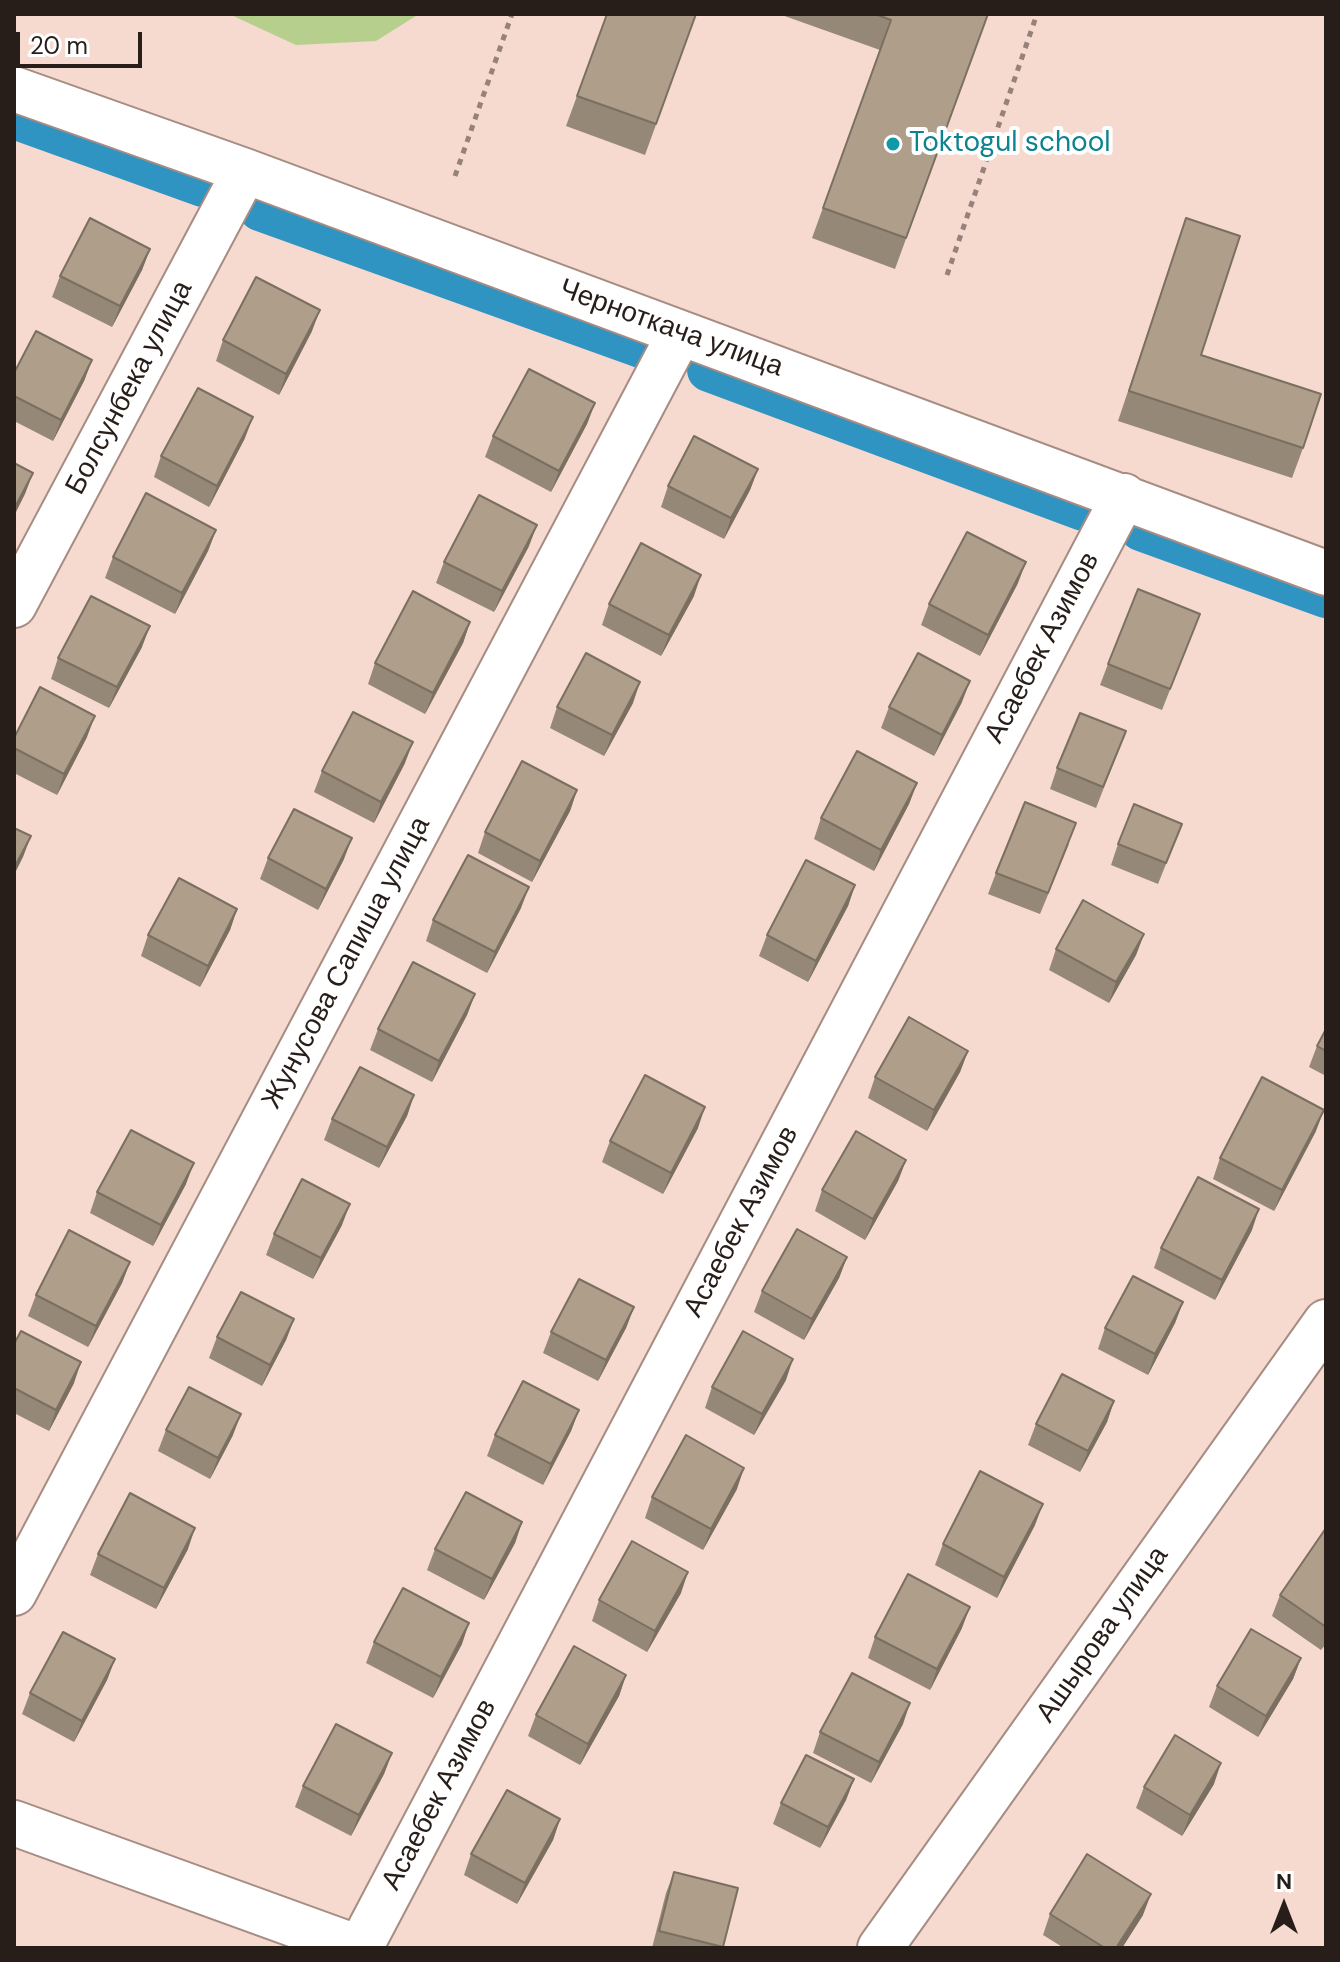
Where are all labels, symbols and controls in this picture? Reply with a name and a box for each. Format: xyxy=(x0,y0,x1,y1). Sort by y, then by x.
scale bar xyxy=(20,16,146,66)
text: 20 m xyxy=(30,30,88,61)
place label: Toktogul school xyxy=(909,127,1110,161)
marker: Toktogul school xyxy=(884,135,902,153)
street label: Черноткача улица xyxy=(555,273,787,385)
street label: Болсунбека улица xyxy=(59,275,201,501)
street label: Асаебек Азимов xyxy=(979,547,1107,749)
street label: Жунусова Сапиша улица xyxy=(256,811,438,1115)
street label: Асаебек Азимов xyxy=(678,1121,806,1323)
street label: Ашырова улица xyxy=(1030,1541,1176,1729)
street label: Асаебек Азимов xyxy=(376,1694,504,1896)
north arrow xyxy=(1244,1866,1324,1946)
text: N xyxy=(1276,1867,1292,1896)

